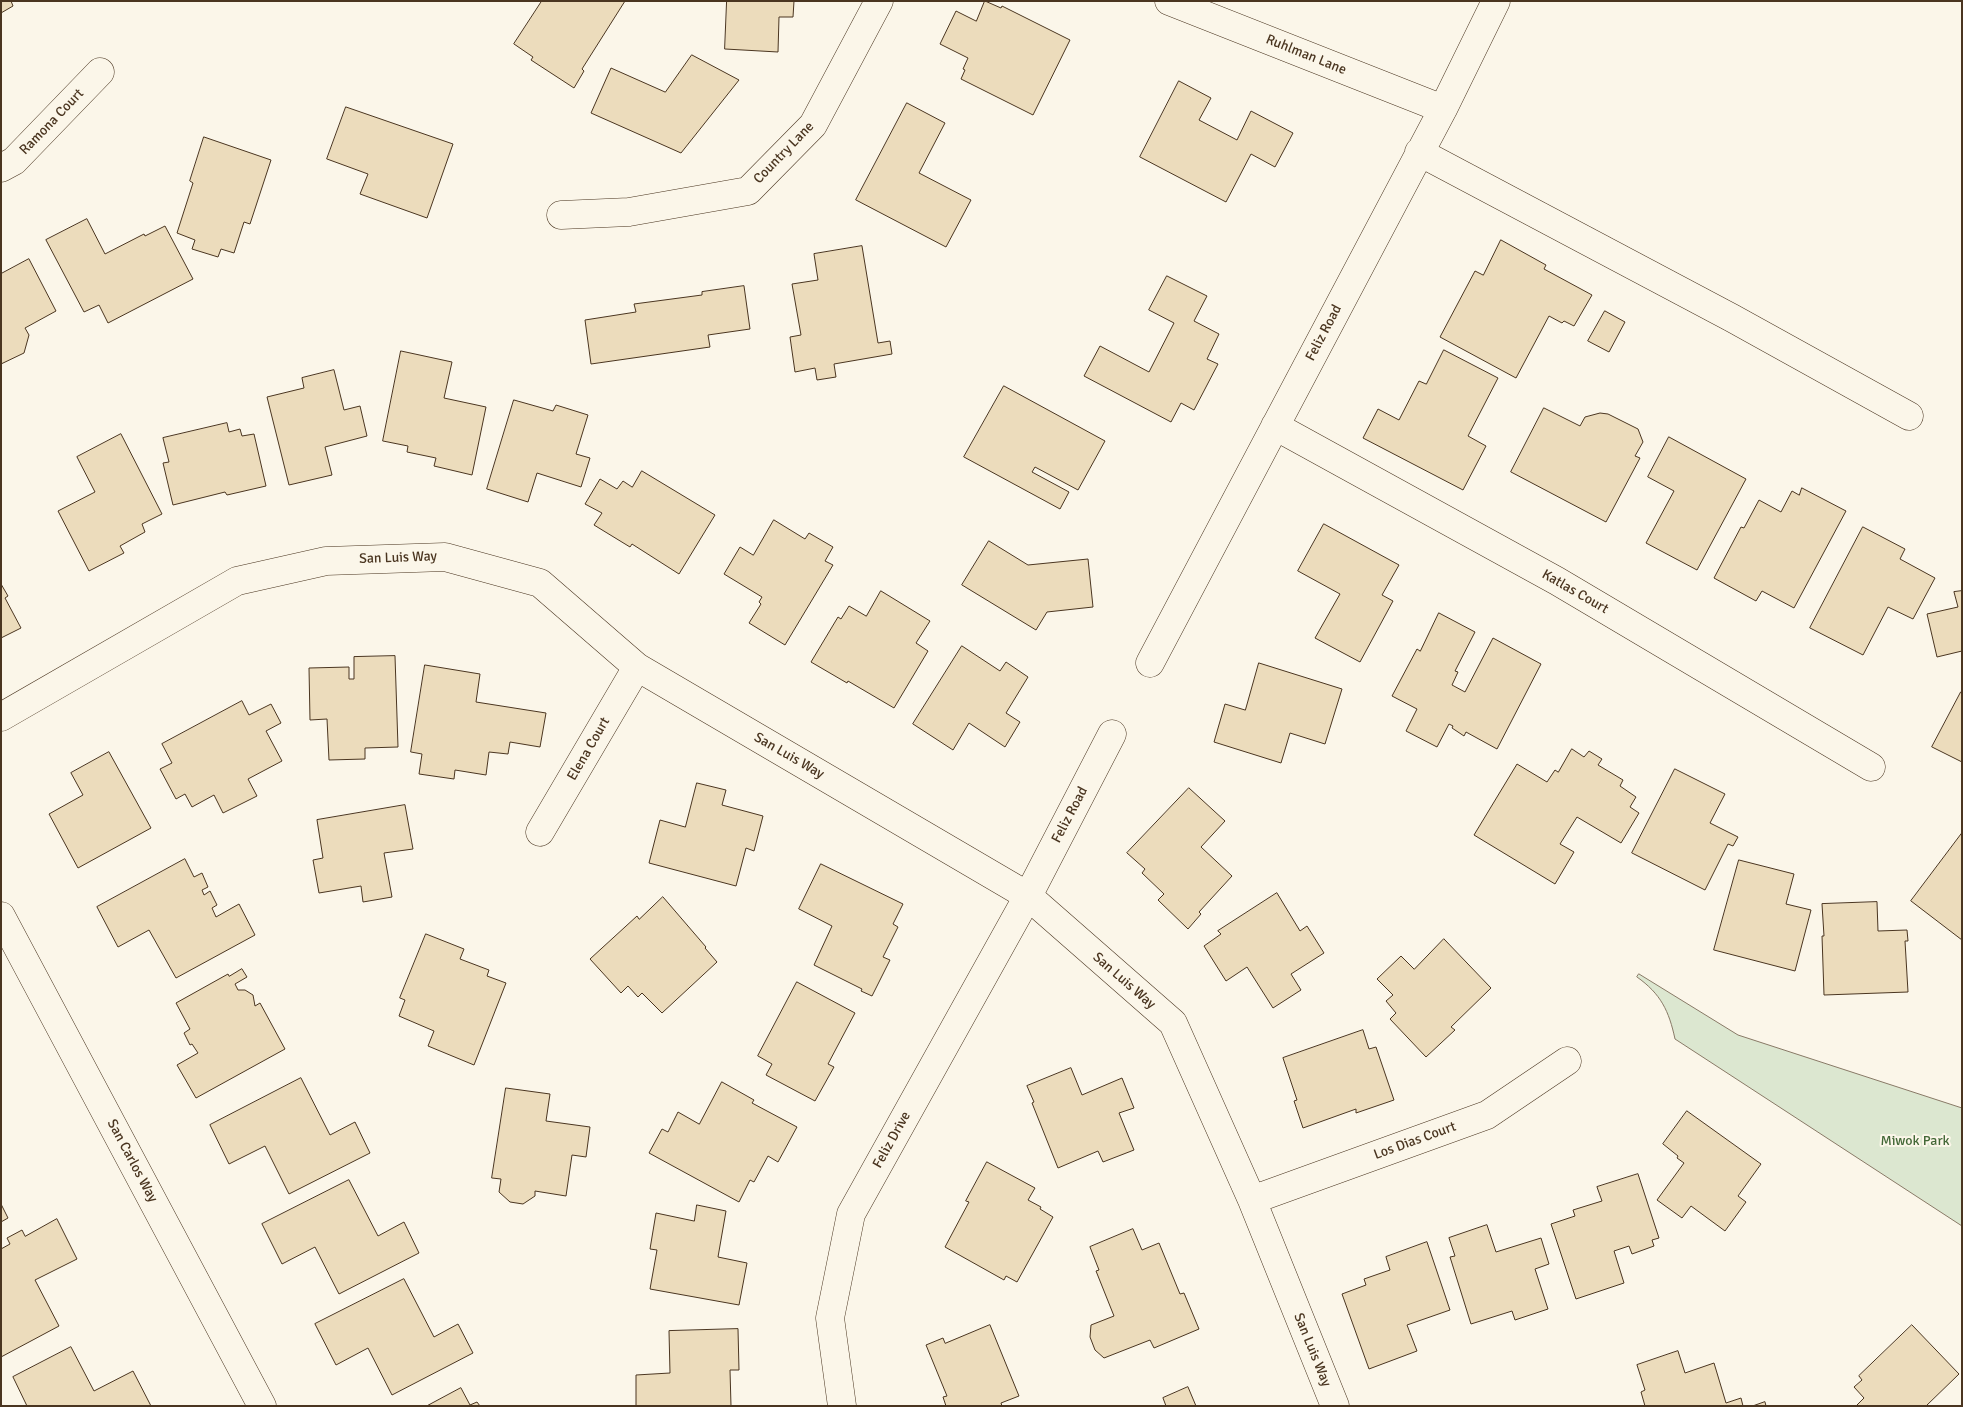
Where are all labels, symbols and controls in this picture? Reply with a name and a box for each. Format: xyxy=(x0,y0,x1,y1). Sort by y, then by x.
street label: Ruhlman Lane xyxy=(1263,31,1349,79)
street label: Ramona Court xyxy=(16,85,88,159)
street label: Country Lane xyxy=(750,118,818,188)
street label: Feliz Road xyxy=(1302,302,1346,364)
street label: San Luis Way xyxy=(359,548,437,568)
street label: Katlas Court xyxy=(1539,566,1611,618)
street label: Elena Court xyxy=(564,714,614,784)
street label: San Luis Way xyxy=(751,729,827,783)
street label: Feliz Road xyxy=(1048,784,1092,846)
street label: San Luis Way xyxy=(1089,949,1159,1013)
street label: Feliz Drive xyxy=(870,1109,914,1171)
street label: San Carlos Way xyxy=(103,1117,161,1205)
street label: Los Dias Court xyxy=(1372,1118,1458,1164)
park label: Miwok Park xyxy=(1880,1133,1950,1149)
street label: San Luis Way xyxy=(1290,1311,1334,1389)

